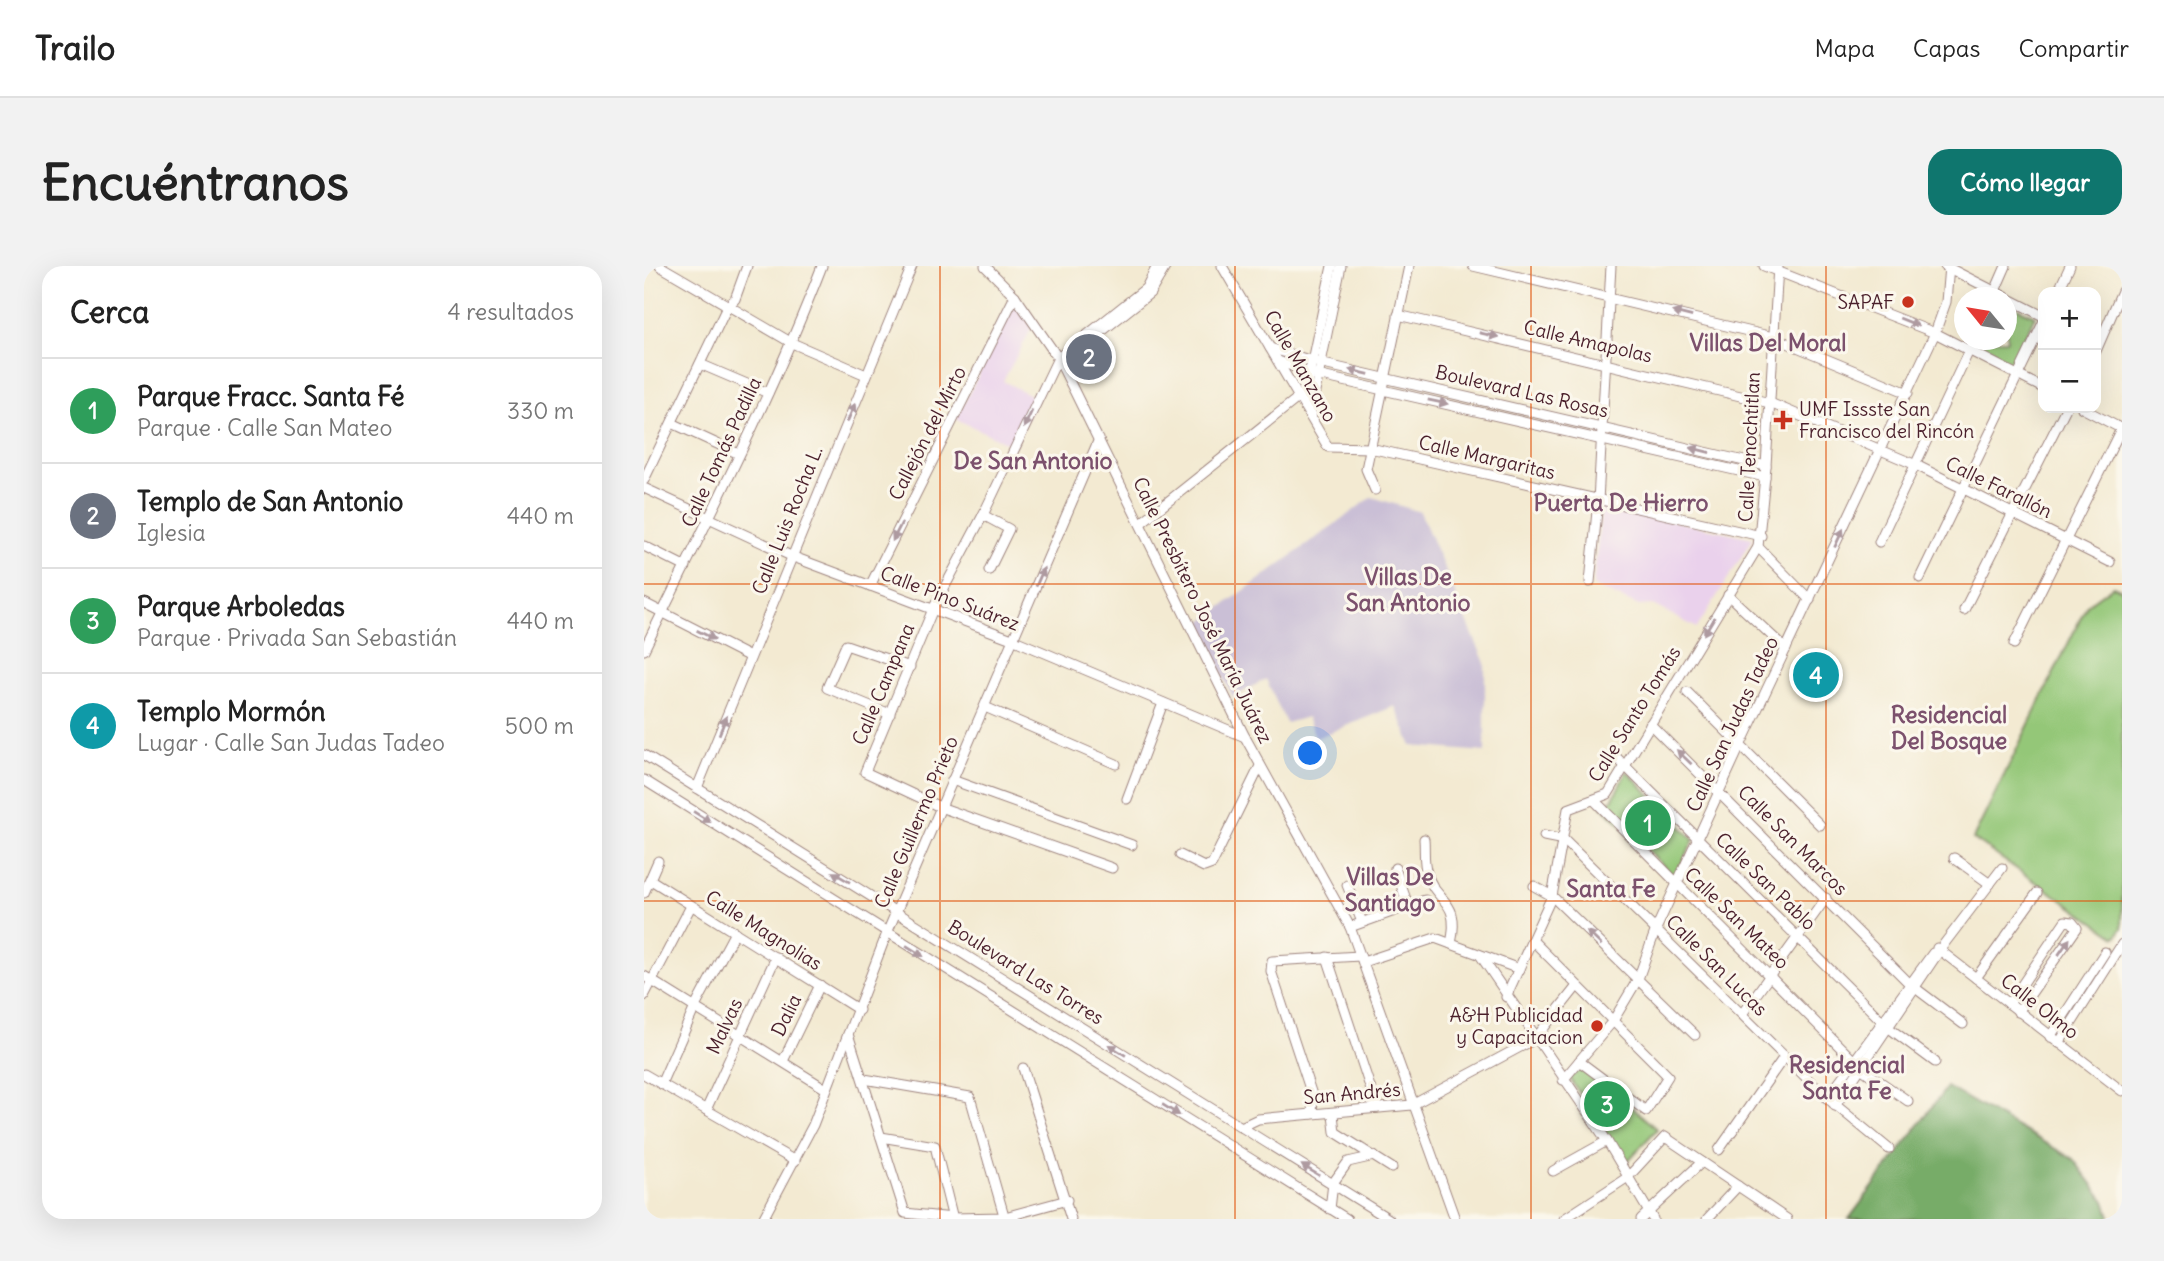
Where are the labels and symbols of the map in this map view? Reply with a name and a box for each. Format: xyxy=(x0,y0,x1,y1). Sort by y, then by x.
north arrow xyxy=(1954,287,2017,350)
place label: SAPAF xyxy=(1837,290,1894,314)
marker: SAPAF xyxy=(1900,294,1916,310)
street label: Calle Manzano xyxy=(1259,306,1343,426)
one-way arrow xyxy=(1671,309,1693,320)
street label: Calle Amapolas xyxy=(1521,315,1655,367)
one-way arrow xyxy=(1899,317,1920,328)
district label: Villas Del Moral xyxy=(1689,328,1847,357)
one-way arrow xyxy=(1478,330,1500,341)
pin: 2 xyxy=(1066,331,1112,383)
street label: Boulevard Las Rosas xyxy=(1433,359,1611,423)
street label: Callejón del Mirto xyxy=(883,362,971,504)
one-way arrow xyxy=(1348,366,1370,377)
street label: Calle Tenochtitlan xyxy=(1733,371,1765,523)
street label: Calle Tomás Padilla xyxy=(676,373,766,531)
one-way arrow xyxy=(1428,397,1450,408)
place label: UMF Issste San Francisco del Rincón xyxy=(1799,397,1974,443)
one-way arrow xyxy=(845,402,856,423)
one-way arrow xyxy=(1022,409,1033,430)
marker: UMF Issste San Francisco del Rincón xyxy=(1773,410,1793,430)
street label: Calle Margaritas xyxy=(1416,430,1558,484)
street label: Calle Luis Rocha L. xyxy=(746,442,828,598)
one-way arrow xyxy=(1689,444,1711,455)
district label: De San Antonio xyxy=(954,446,1112,475)
street label: Calle Farallón xyxy=(1942,451,2056,523)
street label: Calle Presbítero José María Juárez xyxy=(1128,473,1278,747)
district label: Puerta De Hierro xyxy=(1533,488,1709,517)
one-way arrow xyxy=(891,523,903,543)
one-way arrow xyxy=(1833,528,1844,548)
street label: Calle Pino Suárez xyxy=(877,560,1023,636)
district label: Villas De San Antonio xyxy=(1346,562,1470,617)
one-way arrow xyxy=(1034,566,1045,587)
one-way arrow xyxy=(1703,616,1715,635)
street label: Calle Campana xyxy=(847,619,919,748)
one-way arrow xyxy=(697,628,717,640)
street label: Calle San Judas Tadeo xyxy=(1681,632,1783,816)
street label: Calle Santo Tomás xyxy=(1583,642,1685,786)
pin: 4 xyxy=(1793,649,1839,701)
district label: Residencial Del Bosque xyxy=(1891,700,2007,755)
one-way arrow xyxy=(717,715,728,736)
street label: Calle Guillermo Prieto xyxy=(869,732,963,912)
your location xyxy=(1293,736,1327,770)
one-way arrow xyxy=(1676,749,1693,766)
street label: Calle San Marcos xyxy=(1733,780,1853,900)
pin: 1 xyxy=(1625,797,1671,849)
one-way arrow xyxy=(692,810,711,823)
street label: Calle San Pablo xyxy=(1711,827,1821,935)
district label: Villas De Santiago xyxy=(1345,862,1435,917)
street label: Calle San Mateo xyxy=(1680,862,1794,974)
one-way arrow xyxy=(832,870,851,883)
district label: Santa Fe xyxy=(1566,874,1656,903)
street label: Calle Magnolias xyxy=(701,885,827,975)
street label: Calle San Lucas xyxy=(1661,909,1773,1021)
street label: Boulevard Las Torres xyxy=(944,914,1108,1030)
one-way arrow xyxy=(1587,930,1603,947)
one-way arrow xyxy=(2057,938,2071,956)
one-way arrow xyxy=(905,944,925,957)
street label: Calle Olmo xyxy=(1996,968,2084,1044)
street label: Dalia xyxy=(766,990,806,1040)
street label: Malvas xyxy=(701,994,747,1058)
place label: A&H Publicidad y Capacitacion xyxy=(1450,1003,1583,1049)
marker: A&H Publicidad y Capacitacion xyxy=(1589,1018,1605,1034)
one-way arrow xyxy=(1107,1043,1127,1056)
district label: Residencial Santa Fe xyxy=(1789,1050,1905,1105)
street label: San Andrés xyxy=(1302,1077,1402,1109)
pin: 3 xyxy=(1584,1078,1630,1130)
one-way arrow xyxy=(1161,1103,1180,1116)
one-way arrow xyxy=(1301,1163,1320,1176)

